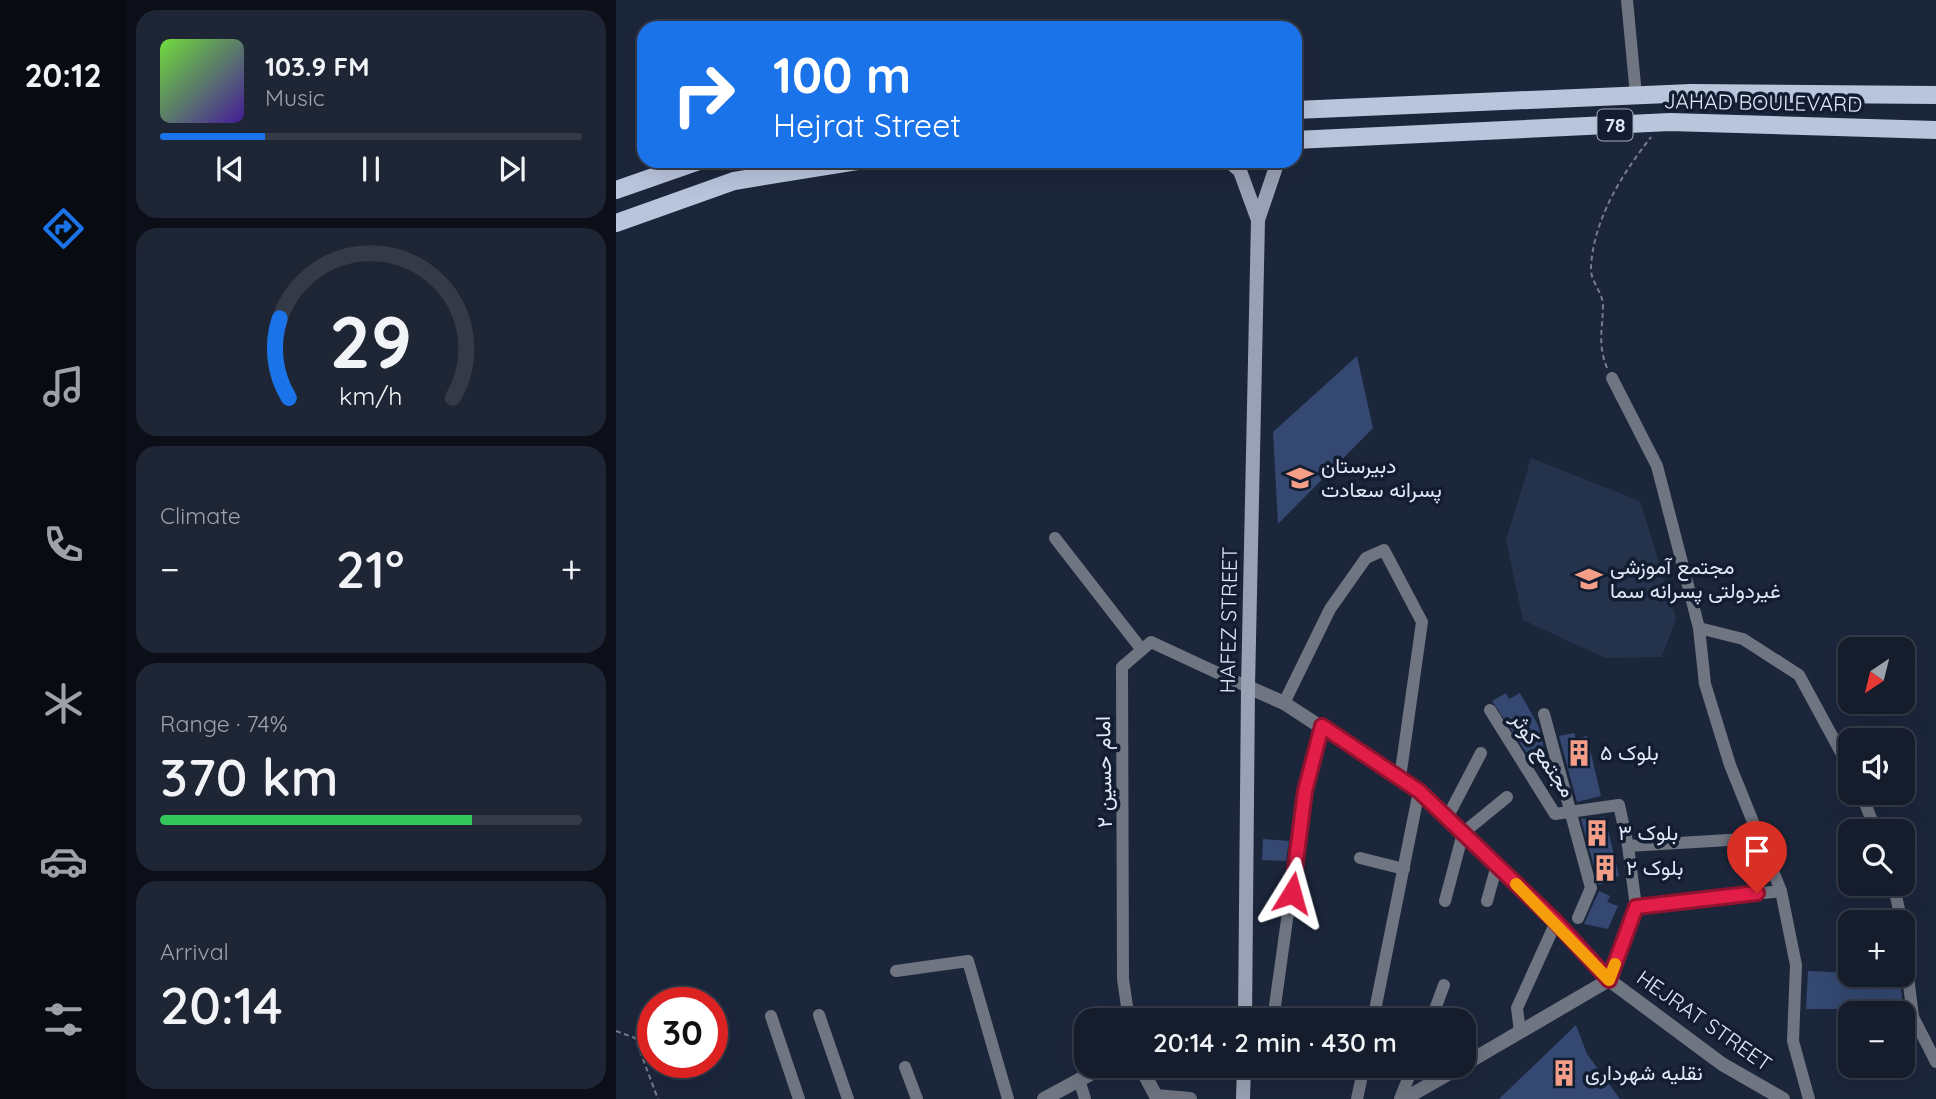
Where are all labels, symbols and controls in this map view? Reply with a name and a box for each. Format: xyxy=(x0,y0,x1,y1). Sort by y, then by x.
text: 100 m xyxy=(773,44,911,105)
icon: right xyxy=(658,49,749,140)
text: 103.9 FM xyxy=(265,50,369,83)
text: 20:12 xyxy=(24,55,102,95)
text: Music xyxy=(265,83,325,112)
street label: JAHAD BOULEVARD xyxy=(1663,87,1863,117)
text: Hejrat Street xyxy=(773,105,961,145)
road number: 78 xyxy=(1598,110,1632,140)
icon: previous xyxy=(211,150,249,188)
icon: pause xyxy=(352,150,390,188)
icon: next xyxy=(493,150,531,188)
icon: directions xyxy=(39,204,88,253)
text: 29 xyxy=(330,295,412,386)
icon: music xyxy=(39,362,88,411)
text: km/h xyxy=(339,379,403,410)
place label: دبیرستان پسرانه سعادت xyxy=(1321,452,1442,504)
school or university icon: دبیرستان پسرانه سعادت xyxy=(1285,463,1315,493)
text: Climate xyxy=(160,501,241,530)
icon: phone xyxy=(39,520,88,569)
text: 21° xyxy=(336,536,404,601)
text: − xyxy=(160,545,180,593)
text: + xyxy=(561,545,582,593)
street label: HAFEZ STREET xyxy=(1214,546,1242,694)
place label: مجتمع آموزشی غیردولتی پسرانه سما xyxy=(1610,553,1781,605)
school or university icon: مجتمع آموزشی غیردولتی پسرانه سما xyxy=(1574,564,1604,594)
north arrow xyxy=(1838,637,1914,714)
map controls xyxy=(1838,637,1915,1078)
icon: climate xyxy=(39,679,88,728)
street label: مجتمع کوثر xyxy=(1504,706,1582,803)
text: Range · 74% xyxy=(160,709,288,738)
street label: امام حسین ۲ xyxy=(1089,716,1119,828)
button: sound xyxy=(1838,728,1915,805)
building icon: بلوک ۵ xyxy=(1564,738,1594,768)
place label: بلوک ۵ xyxy=(1600,739,1659,766)
text: 370 km xyxy=(160,744,339,809)
building icon: بلوک ۳ xyxy=(1582,818,1612,848)
place label: بلوک ۳ xyxy=(1618,819,1678,846)
button: search xyxy=(1838,819,1915,896)
pin xyxy=(1727,821,1787,893)
icon: arrive xyxy=(1738,832,1776,870)
icon: car xyxy=(39,837,88,886)
building icon: بلوک ۲ xyxy=(1590,853,1620,883)
place label: بلوک ۲ xyxy=(1626,854,1683,881)
position arrow xyxy=(1255,856,1329,930)
button: + xyxy=(1838,910,1915,987)
text: Arrival xyxy=(160,937,229,966)
street label: HEJRAT STREET xyxy=(1632,964,1777,1076)
text: 20:14 xyxy=(160,972,283,1037)
speed limit sign: 30 xyxy=(637,987,728,1078)
icon: filters xyxy=(39,995,88,1044)
button: − xyxy=(1838,1001,1915,1078)
text: 20:14 · 2 min · 430 m xyxy=(1153,1026,1397,1059)
building icon: نقلیه شهرداری xyxy=(1549,1058,1579,1088)
place label: نقلیه شهرداری xyxy=(1585,1059,1703,1086)

